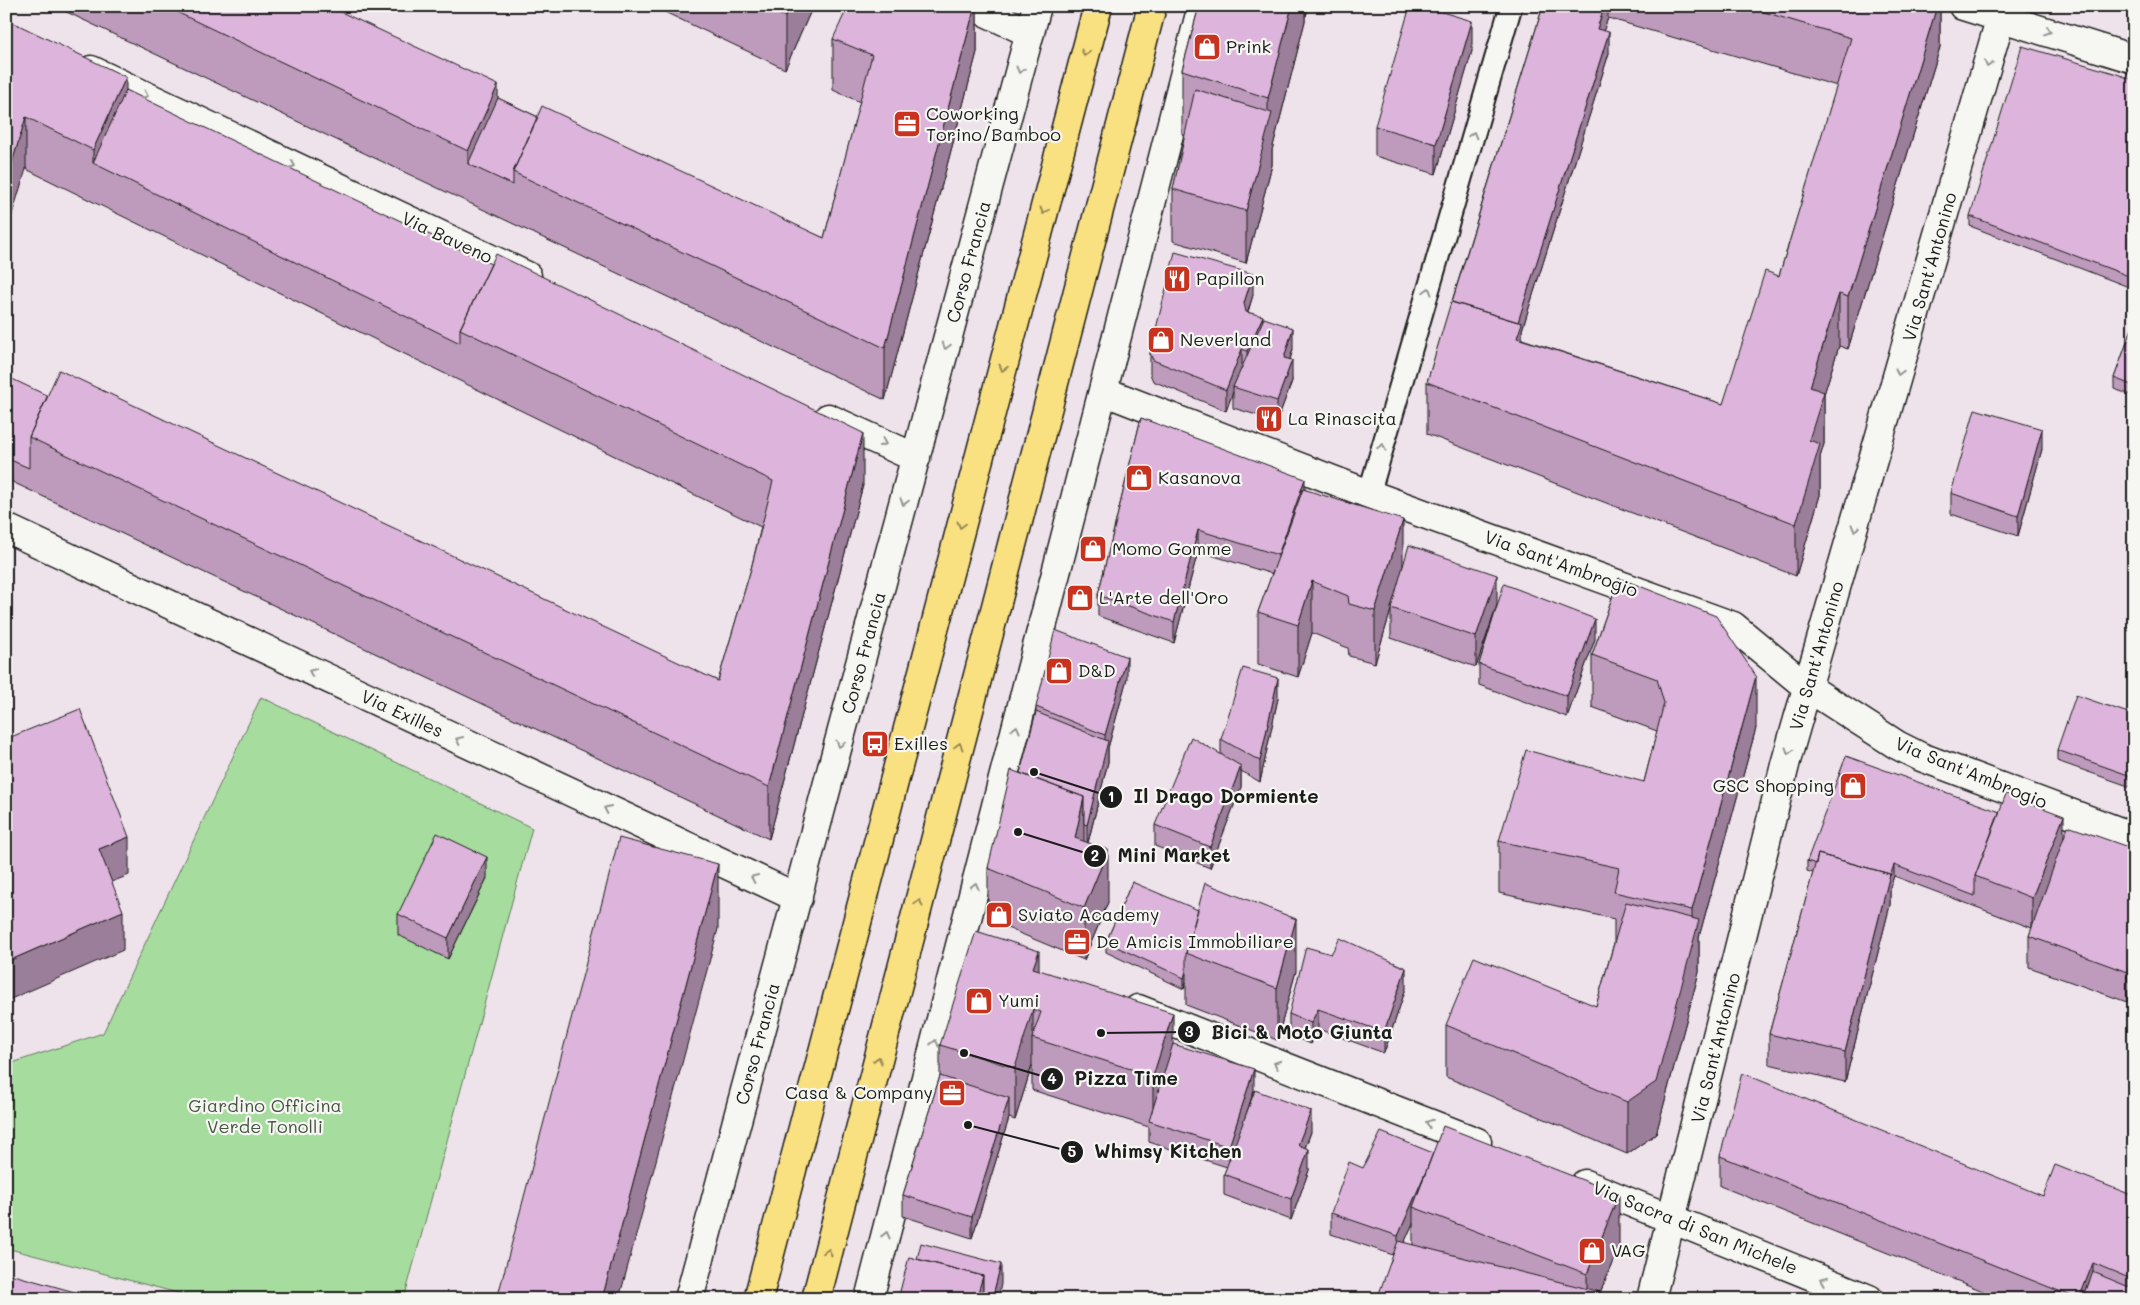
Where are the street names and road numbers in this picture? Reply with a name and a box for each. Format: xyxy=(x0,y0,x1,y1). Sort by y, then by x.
street label: Via Sant'Antonino xyxy=(1896,189,1962,344)
street label: Corso Francia xyxy=(940,198,996,325)
street label: Via Baveno xyxy=(398,206,497,269)
street label: Via Sant'Ambrogio xyxy=(1481,524,1642,602)
street label: Via Sant'Antonino xyxy=(1783,578,1849,733)
street label: Corso Francia xyxy=(835,589,891,716)
street label: Via Exilles xyxy=(357,684,447,743)
street label: Via Sant'Ambrogio xyxy=(1892,731,2051,814)
street label: Via Sant'Antonino xyxy=(1685,970,1745,1126)
street label: Corso Francia xyxy=(729,980,785,1107)
street label: Via Sacra di San Michele xyxy=(1589,1175,1801,1279)

